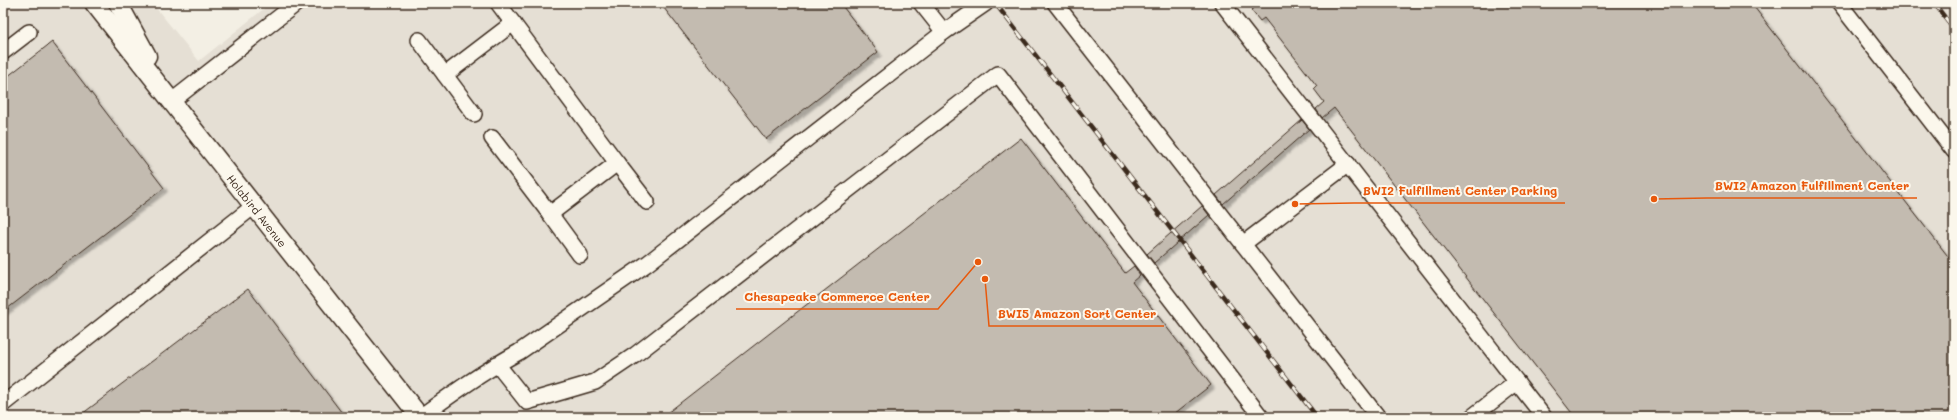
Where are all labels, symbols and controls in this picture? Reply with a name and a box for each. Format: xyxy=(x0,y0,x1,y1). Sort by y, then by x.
street label: Holabird Avenue xyxy=(224,171,291,250)
callout: BWI2 Amazon Fulfillment Center xyxy=(1707,174,1917,198)
text: BWI2 Amazon Fulfillment Center xyxy=(1715,177,1909,193)
callout: BWI2 Fulfillment Center Parking xyxy=(1354,179,1565,203)
text: BWI2 Fulfillment Center Parking xyxy=(1363,182,1557,198)
callout: Chesapeake Commerce Center xyxy=(736,285,938,309)
text: Chesapeake Commerce Center xyxy=(744,288,930,304)
callout: BWI5 Amazon Sort Center xyxy=(989,302,1164,326)
text: BWI5 Amazon Sort Center xyxy=(998,305,1156,321)

